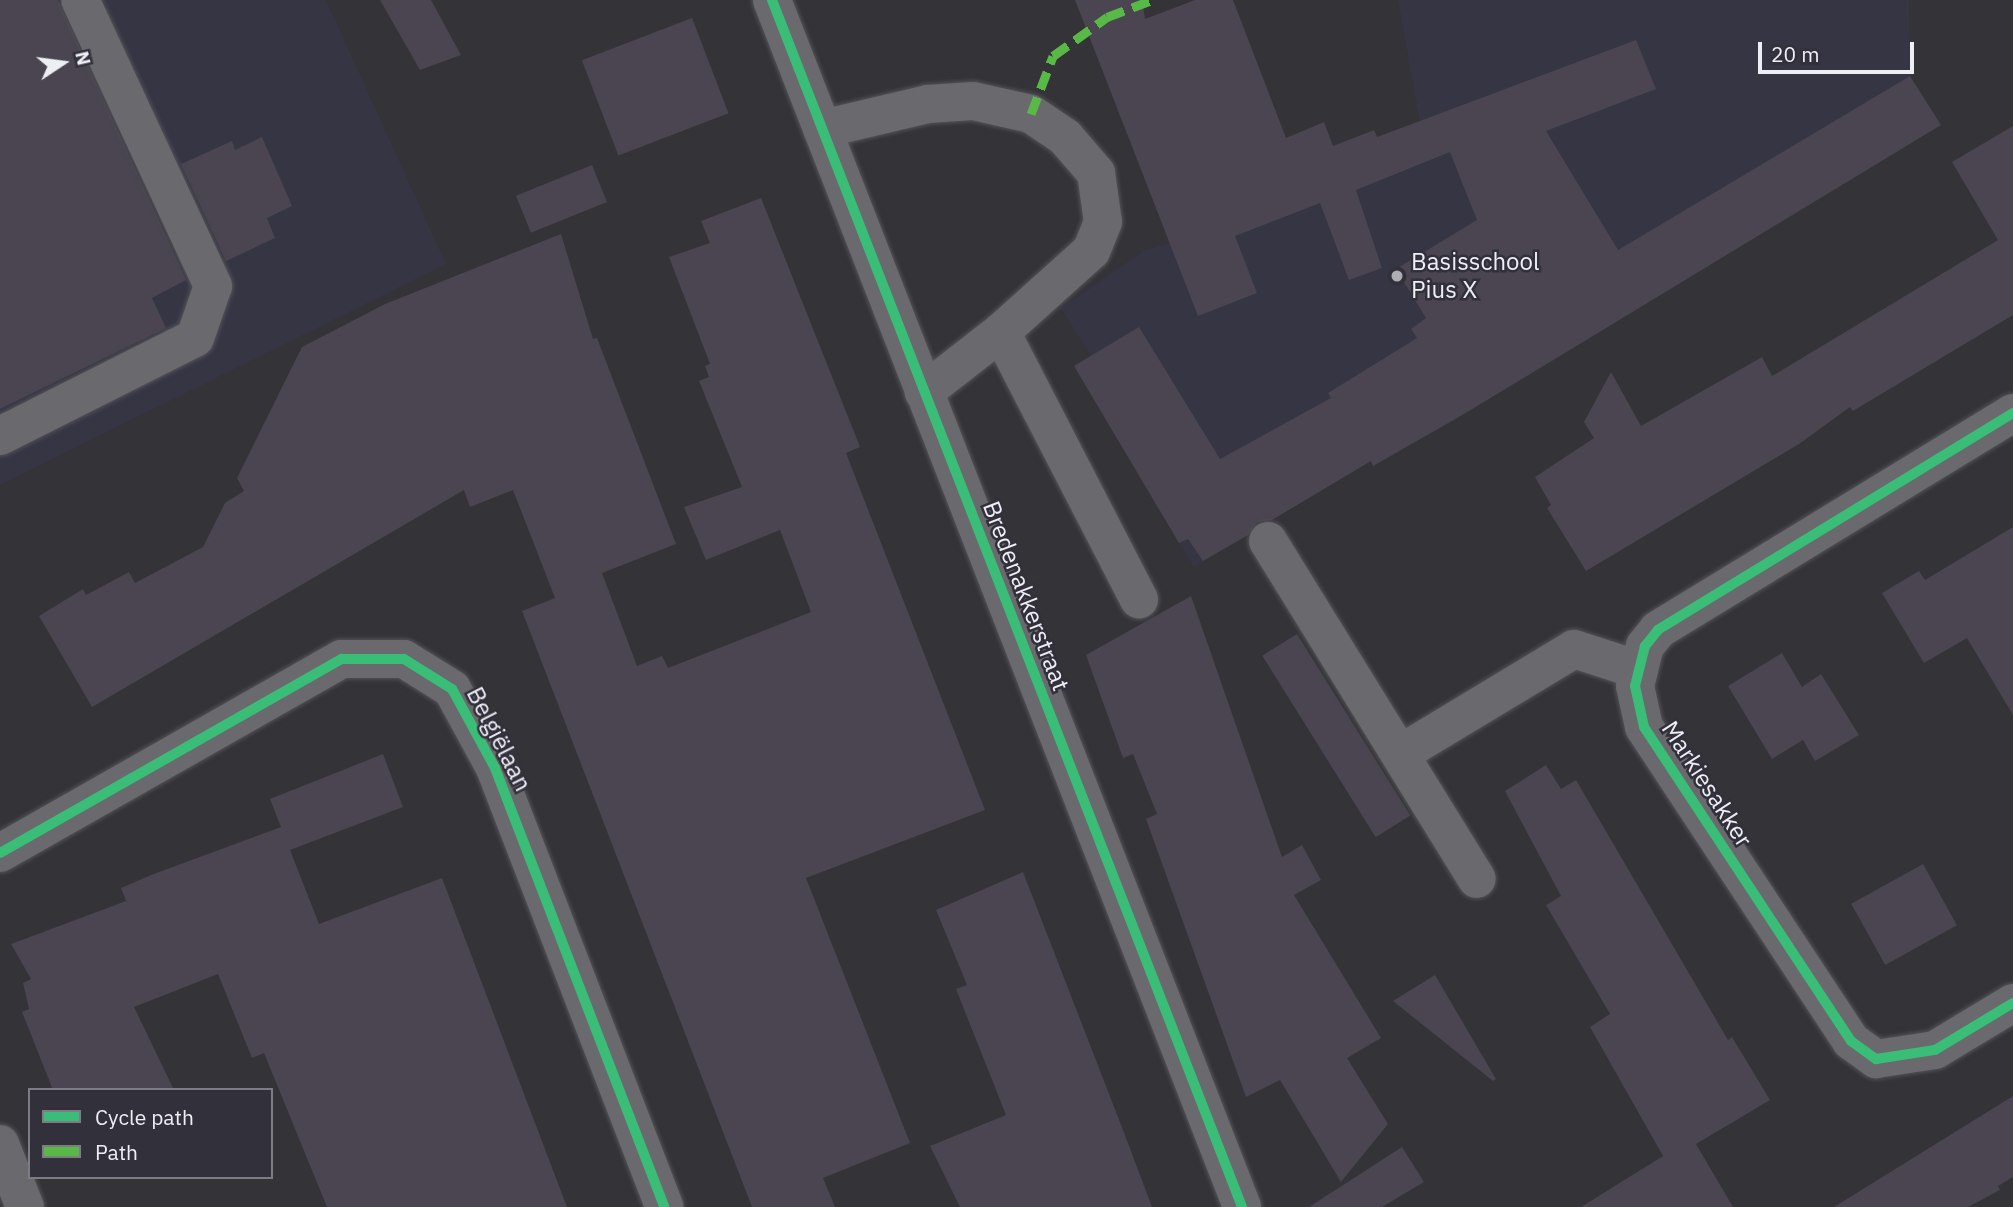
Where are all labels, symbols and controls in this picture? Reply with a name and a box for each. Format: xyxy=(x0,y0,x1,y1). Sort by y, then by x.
north arrow xyxy=(28,28,98,98)
scale bar xyxy=(1761,28,1917,72)
text: 20 m xyxy=(1771,40,1820,68)
text: N xyxy=(70,49,97,68)
place label: Basisschool Pius X xyxy=(1411,248,1540,304)
marker: Basisschool Pius X xyxy=(1389,268,1405,284)
street label: Bredenakkerstraat xyxy=(977,497,1075,695)
street label: Belgiëlaan xyxy=(461,682,537,796)
street label: Markiesakker xyxy=(1656,716,1758,852)
legend xyxy=(28,1088,273,1179)
text: Cycle path xyxy=(95,1103,194,1131)
text: Path xyxy=(95,1138,138,1166)

